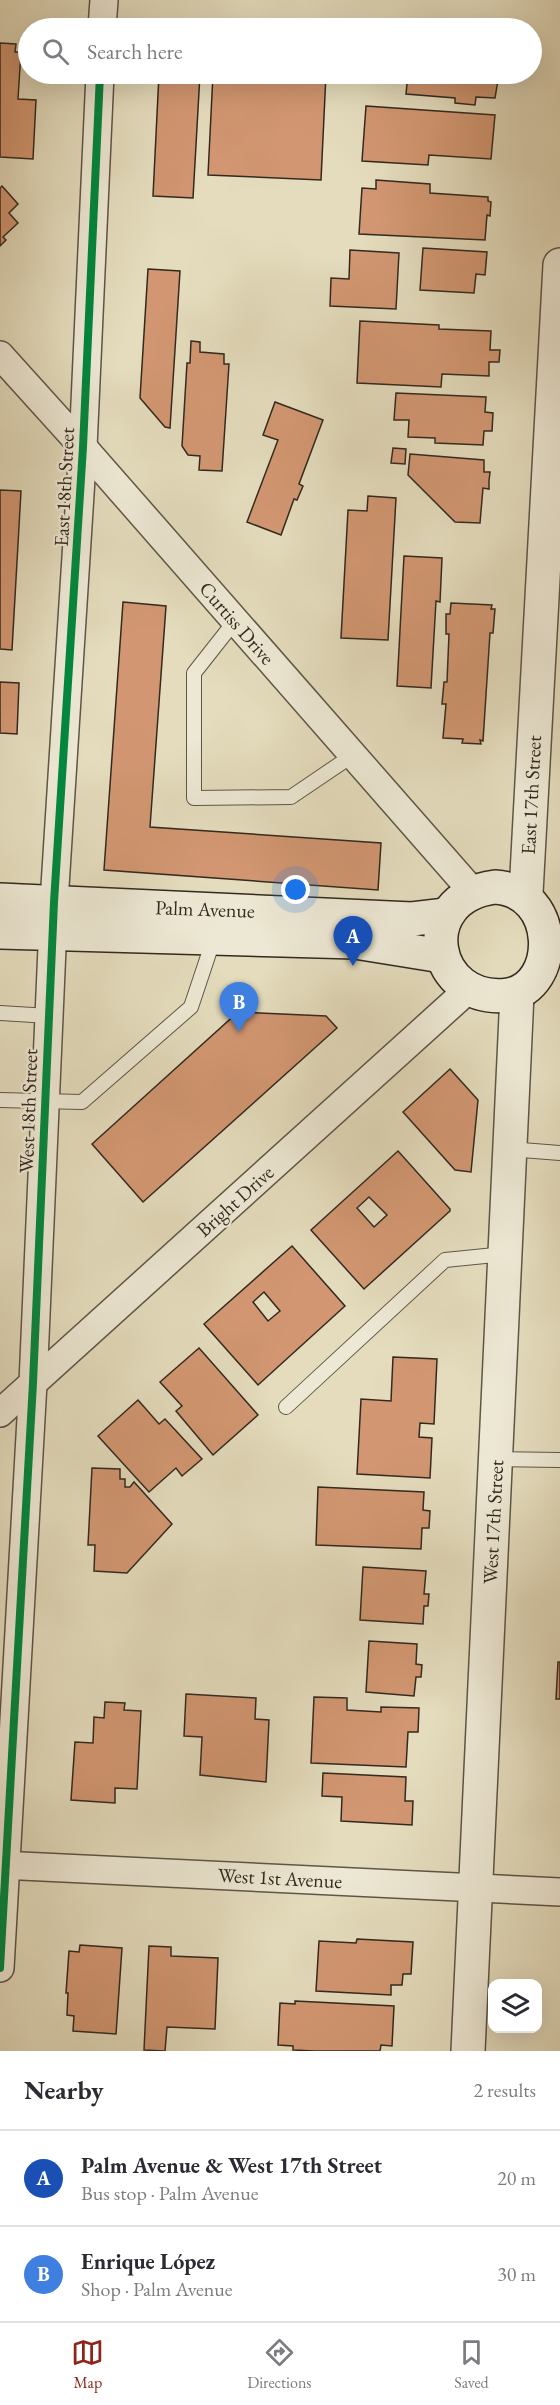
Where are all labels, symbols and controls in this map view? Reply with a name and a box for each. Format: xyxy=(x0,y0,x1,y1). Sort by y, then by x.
search box xyxy=(18,18,542,84)
icon: search xyxy=(39,35,72,68)
text: Search here xyxy=(87,37,182,66)
street label: East 18th Street xyxy=(48,426,80,547)
street label: Curtiss Drive xyxy=(194,576,280,670)
street label: East 17th Street xyxy=(515,734,547,855)
your location xyxy=(281,875,310,904)
street label: Palm Avenue xyxy=(155,894,256,924)
pin: A xyxy=(334,916,372,966)
pin: B xyxy=(220,982,258,1032)
street label: West 18th Street xyxy=(13,1048,43,1174)
street label: Bright Drive xyxy=(191,1159,279,1243)
street label: West 17th Street xyxy=(477,1458,509,1585)
street label: West 1st Avenue xyxy=(217,1862,343,1894)
map controls xyxy=(488,1979,542,2033)
button: layers xyxy=(488,1979,542,2033)
text: Nearby xyxy=(24,2073,104,2107)
text: 2 results xyxy=(473,2077,536,2103)
text: Palm Avenue & West 17th Street xyxy=(81,2151,382,2180)
text: A xyxy=(36,2165,51,2191)
text: 20 m xyxy=(497,2165,536,2191)
text: Bus stop · Palm Avenue xyxy=(81,2180,259,2206)
text: Enrique López xyxy=(81,2247,215,2276)
text: B xyxy=(37,2261,50,2287)
text: 30 m xyxy=(497,2261,536,2287)
text: Shop · Palm Avenue xyxy=(81,2276,233,2302)
tab: Map xyxy=(71,2336,104,2393)
tab: Directions xyxy=(247,2336,312,2393)
tab: Saved xyxy=(454,2336,489,2393)

